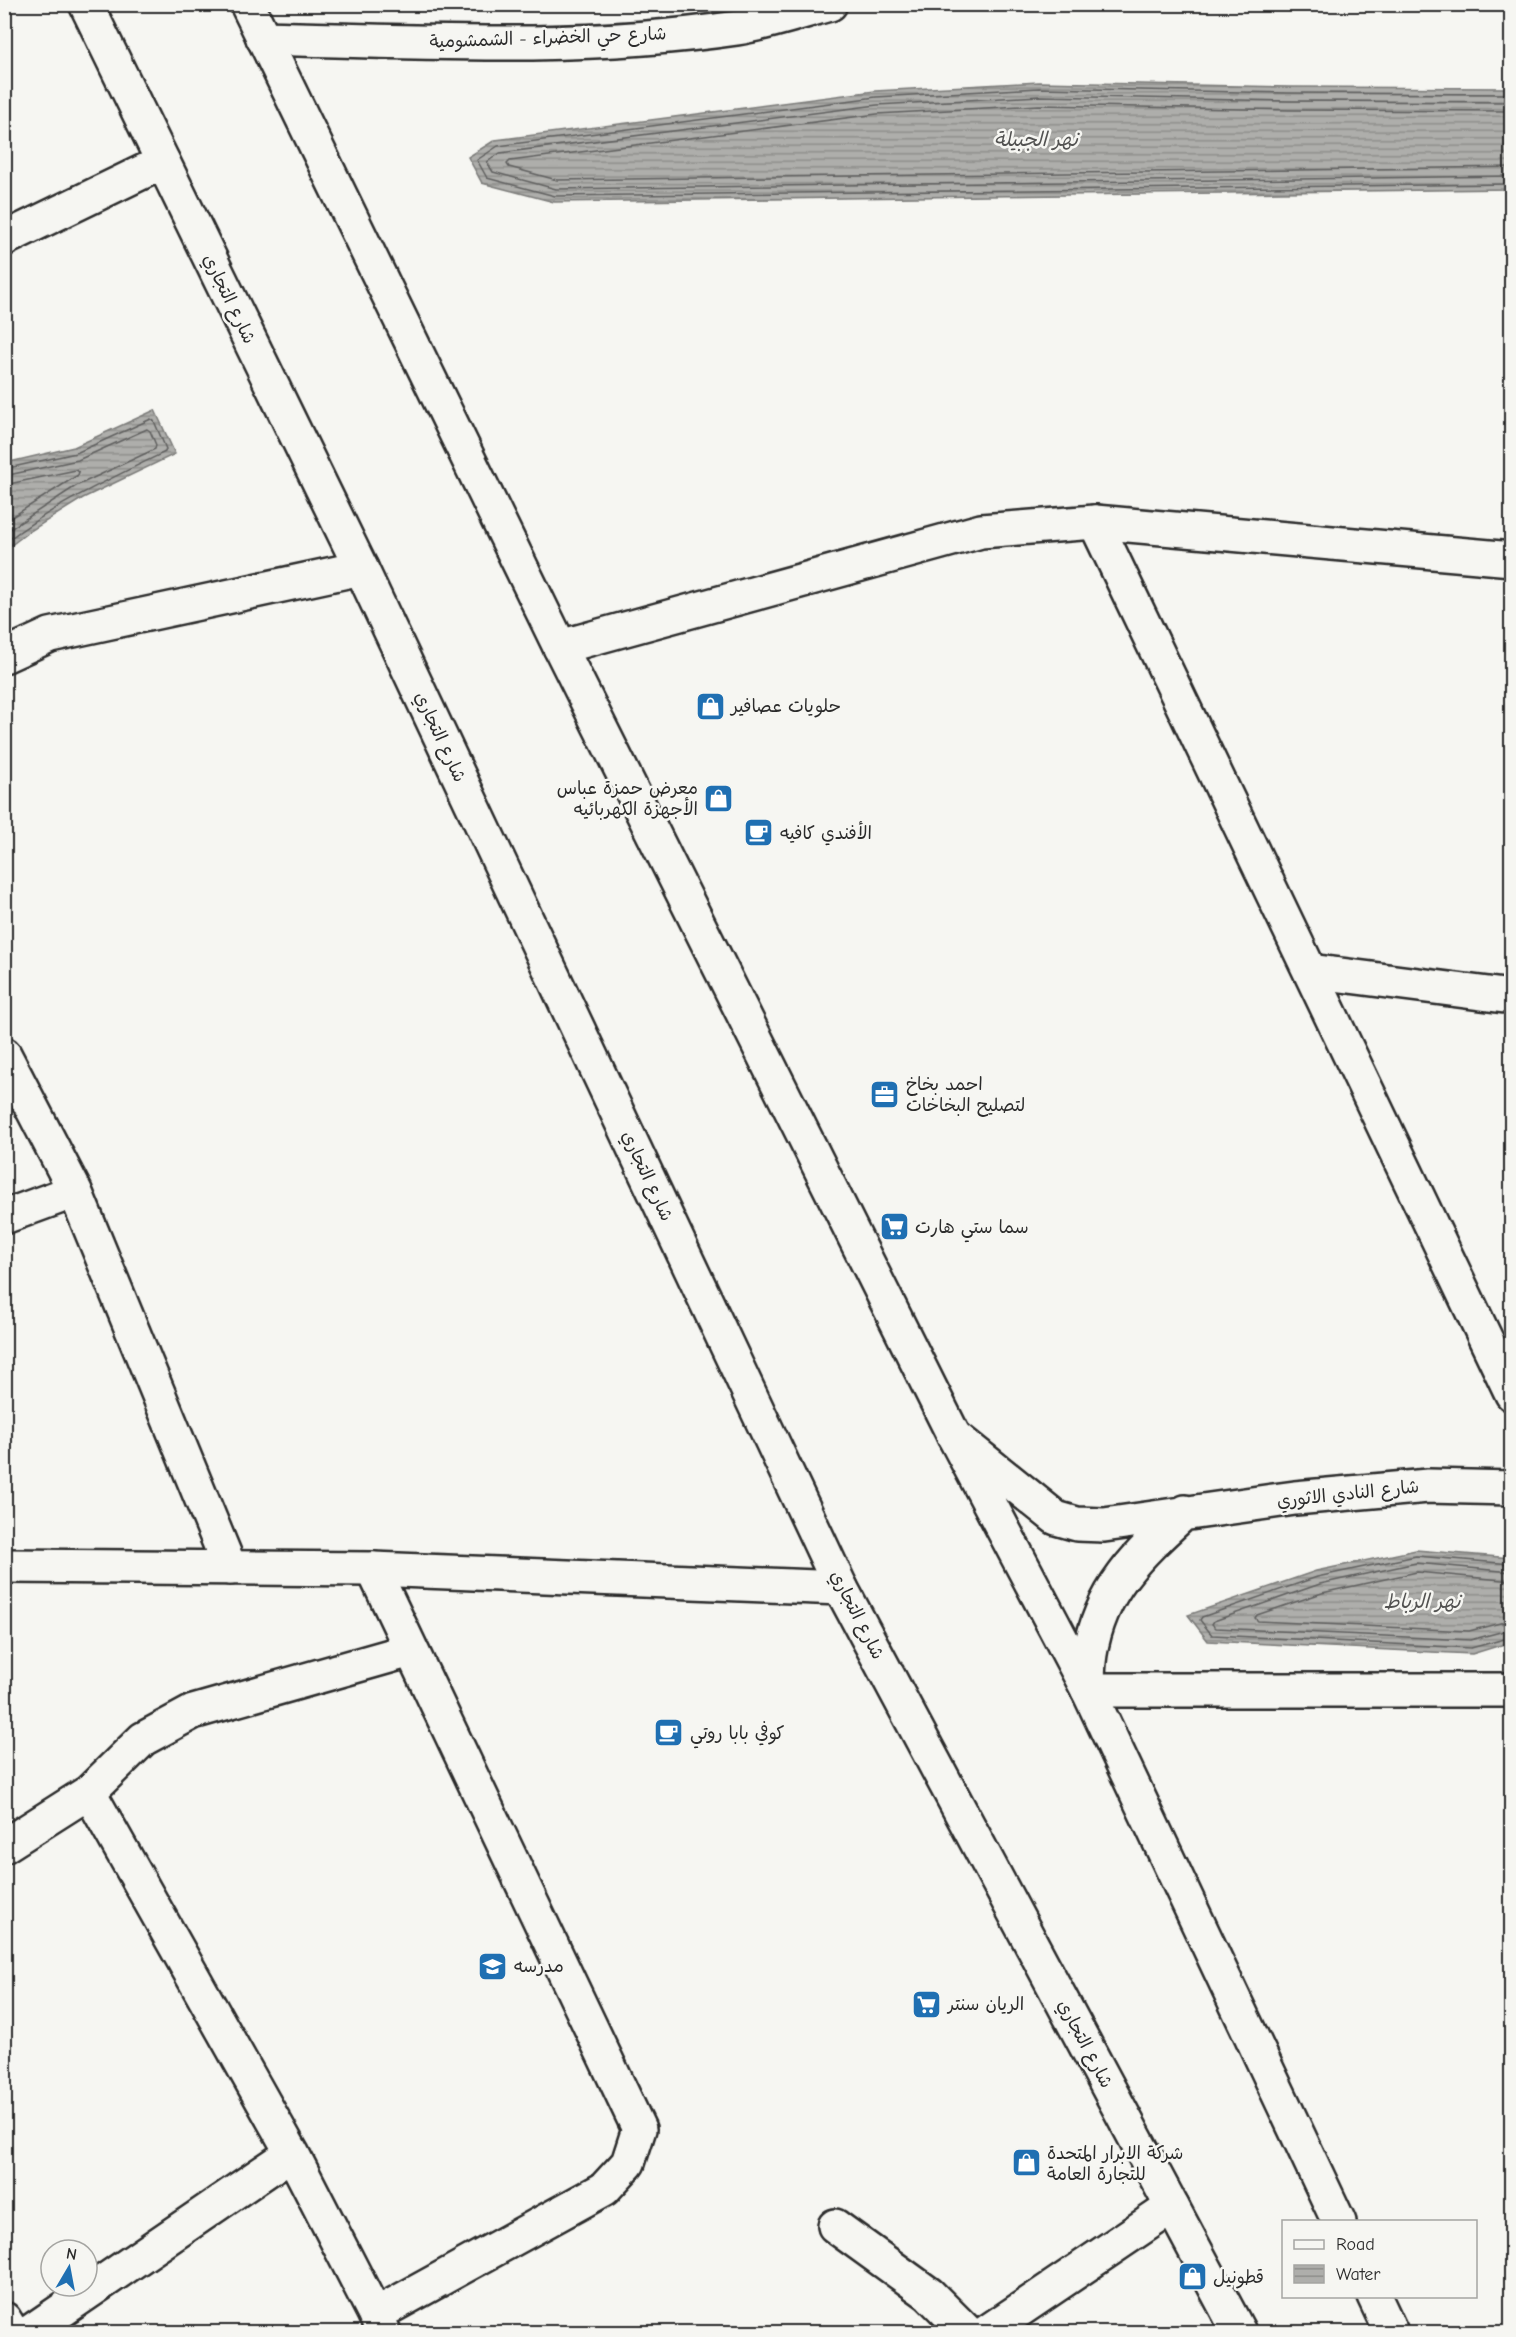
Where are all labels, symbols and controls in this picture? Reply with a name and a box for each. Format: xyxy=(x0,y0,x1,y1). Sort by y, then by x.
street label: شارع حي الخضراء - الشمشومية xyxy=(429,23,667,58)
water label: نهر الجبيلة xyxy=(994,128,1081,152)
street label: شارع التجاري xyxy=(196,251,260,348)
street label: شارع التجاري xyxy=(408,689,470,786)
shop icon: حلويات عصافير xyxy=(694,690,726,722)
place label: حلويات عصافير xyxy=(729,696,841,718)
place label: معرض حمزة عباس الأجهزة الكهربائيه xyxy=(557,778,698,820)
shop icon: معرض حمزة عباس الأجهزة الكهربائيه xyxy=(703,782,735,814)
cafe icon: الأفندي كافيه xyxy=(743,817,775,849)
place label: الأفندي كافيه xyxy=(780,821,872,846)
place label: احمد بخاخ لتصليح البخاخات xyxy=(906,1074,1025,1117)
office icon: احمد بخاخ لتصليح البخاخات xyxy=(869,1078,901,1110)
street label: شارع التجاري xyxy=(615,1128,677,1225)
supermarket icon: سما ستي هارت xyxy=(878,1211,910,1243)
place label: سما ستي هارت xyxy=(915,1217,1029,1243)
street label: شارع النادي الاثوري xyxy=(1276,1476,1420,1514)
street label: شارع التجاري xyxy=(824,1567,888,1664)
water label: نهر الرباط xyxy=(1384,1590,1463,1614)
cafe icon: كوفي بابا روتي xyxy=(653,1717,685,1749)
place label: كوفي بابا روتي xyxy=(690,1721,785,1749)
school or university icon: مدرسه xyxy=(477,1950,509,1982)
place label: مدرسه xyxy=(514,1956,564,1977)
supermarket icon: الريان سنتر xyxy=(911,1988,943,2020)
place label: الريان سنتر xyxy=(946,1994,1024,2015)
street label: شارع التجاري xyxy=(1051,1996,1117,2093)
place label: شركة الابرار المتحدة للتجارة العامة xyxy=(1047,2143,1183,2185)
shop icon: شركة الابرار المتحدة للتجارة العامة xyxy=(1010,2147,1042,2179)
legend xyxy=(1282,2220,1477,2298)
text: Road xyxy=(1336,2234,1375,2255)
north arrow xyxy=(39,2238,99,2298)
text: N xyxy=(65,2244,78,2264)
shop icon: قطونيل xyxy=(1176,2261,1208,2293)
text: Water xyxy=(1336,2264,1381,2285)
place label: قطونيل xyxy=(1213,2267,1264,2289)

